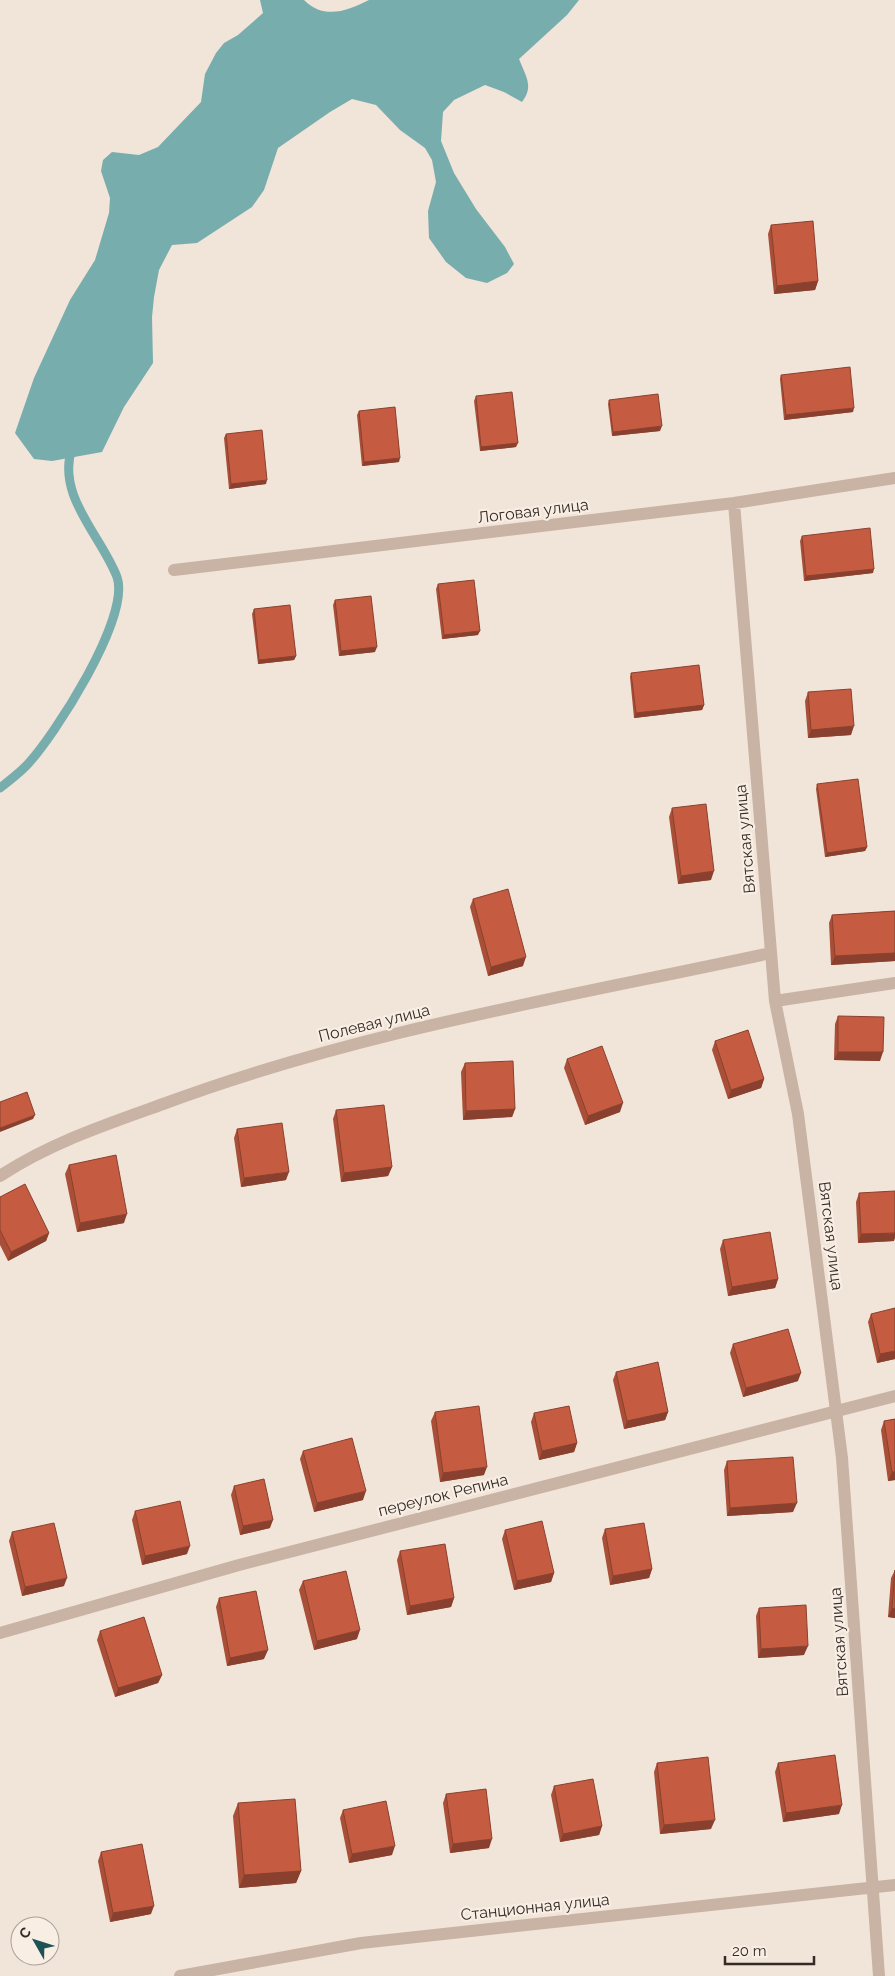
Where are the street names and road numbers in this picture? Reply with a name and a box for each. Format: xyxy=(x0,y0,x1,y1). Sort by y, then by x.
street label: Логовая улица xyxy=(476,495,590,527)
street label: Вятская улица xyxy=(731,784,759,894)
street label: Полевая улица xyxy=(316,1000,432,1046)
street label: Вятская улица xyxy=(815,1181,847,1291)
street label: переулок Репина xyxy=(376,1470,510,1520)
street label: Вятская улица xyxy=(826,1587,852,1697)
street label: Станционная улица xyxy=(460,1890,610,1924)

